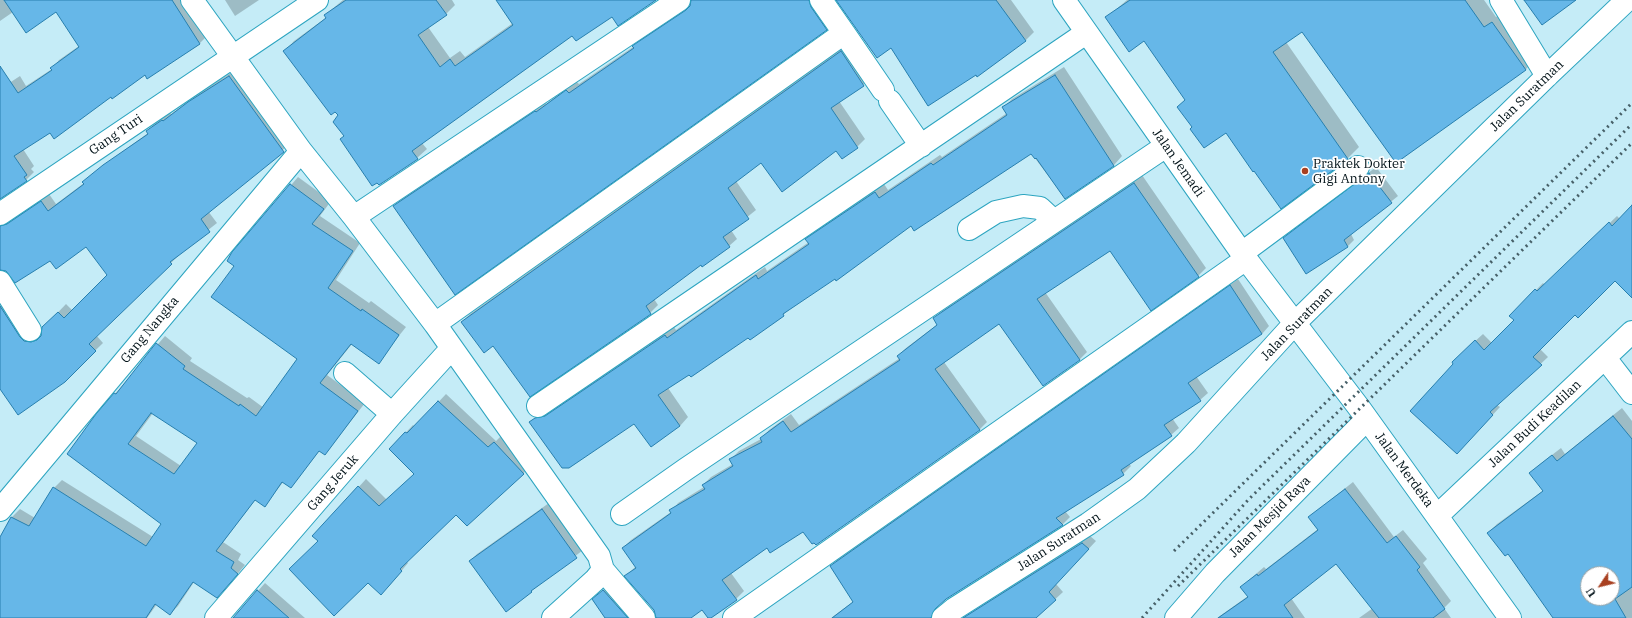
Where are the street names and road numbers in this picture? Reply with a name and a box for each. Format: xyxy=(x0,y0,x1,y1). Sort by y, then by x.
street label: Jalan Suratman xyxy=(1487,57,1567,135)
street label: Gang Turi xyxy=(86,111,146,159)
street label: Jalan Jemadi xyxy=(1149,126,1207,200)
street label: Jalan Suratman xyxy=(1258,284,1336,364)
street label: Gang Nangka xyxy=(118,293,182,367)
street label: Jalan Budi Keadilan xyxy=(1485,377,1585,471)
street label: Jalan Merdeka xyxy=(1372,429,1436,511)
street label: Gang Jeruk xyxy=(304,452,362,514)
street label: Jalan Mesjid Raya xyxy=(1226,473,1314,561)
street label: Jalan Suratman xyxy=(1014,509,1104,575)

